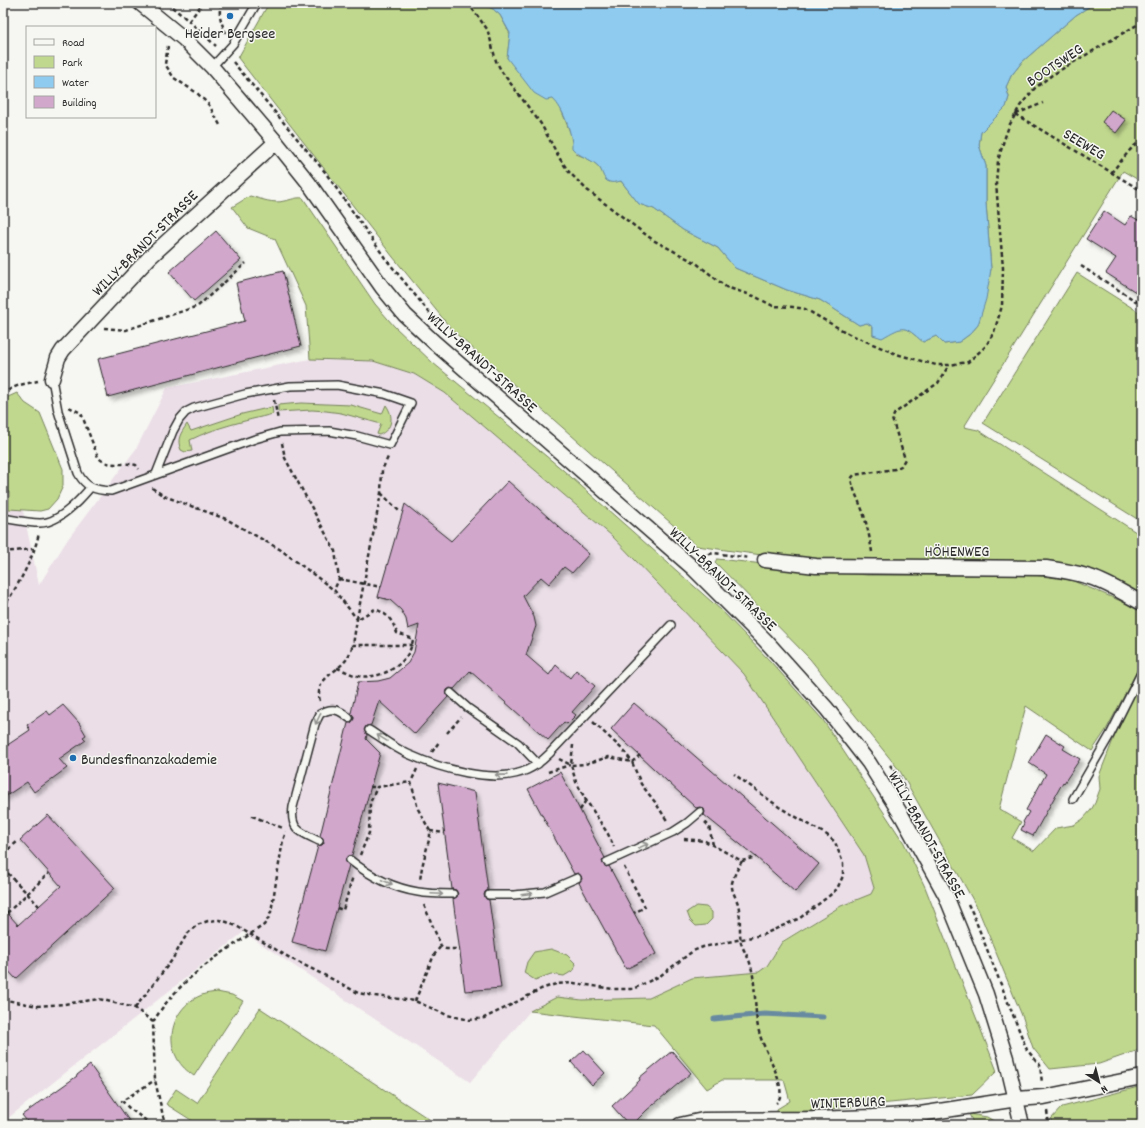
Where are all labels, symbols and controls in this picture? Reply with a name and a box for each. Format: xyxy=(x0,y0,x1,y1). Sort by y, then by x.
marker: Heider Bergsee xyxy=(225,11,235,21)
place label: Heider Bergsee xyxy=(185,23,275,46)
legend xyxy=(26,26,156,118)
text: Road xyxy=(62,35,84,52)
street label: BOOTSWEG xyxy=(1022,39,1088,93)
text: Park xyxy=(62,55,83,72)
text: Water xyxy=(62,75,89,92)
text: Building xyxy=(62,95,97,112)
street label: SEEWEG xyxy=(1058,123,1109,167)
street label: WILLY-BRANDT-STRASSE xyxy=(87,185,205,302)
street label: WILLY-BRANDT-STRASSE xyxy=(421,307,542,419)
street label: WILLY-BRANDT-STRASSE xyxy=(663,522,782,638)
street label: HÖHENWEG xyxy=(925,541,989,564)
one-way arrow xyxy=(314,713,321,725)
one-way arrow xyxy=(376,734,387,742)
place label: Bundesfinanzakademie xyxy=(81,749,217,772)
marker: Bundesfinanzakademie xyxy=(68,753,78,763)
street label: WILLY-BRANDT-STRASSE xyxy=(881,768,971,904)
one-way arrow xyxy=(495,771,508,779)
one-way arrow xyxy=(636,842,648,849)
one-way arrow xyxy=(380,879,392,887)
one-way arrow xyxy=(430,890,443,897)
one-way arrow xyxy=(520,890,533,898)
north arrow xyxy=(1079,1062,1119,1102)
text: N xyxy=(1096,1080,1111,1097)
street label: WINTERBURG xyxy=(810,1091,886,1116)

